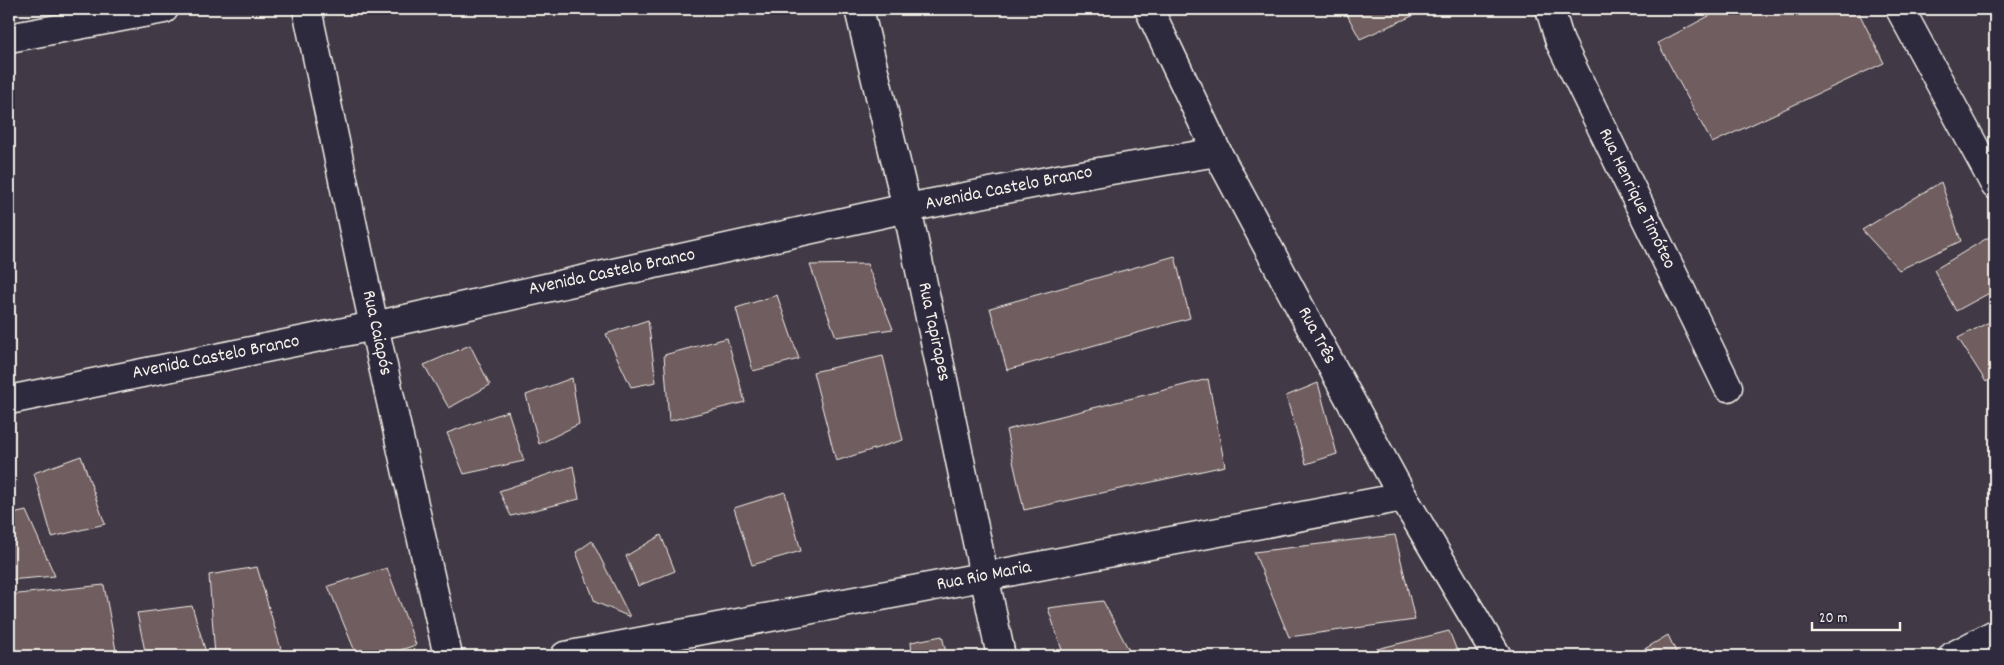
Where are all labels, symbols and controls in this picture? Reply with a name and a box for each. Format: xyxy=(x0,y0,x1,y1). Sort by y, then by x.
street label: Rua Henrique Timóteo xyxy=(1590,124,1682,274)
street label: Avenida Castelo Branco xyxy=(923,160,1095,218)
street label: Avenida Castelo Branco xyxy=(526,242,698,304)
street label: Rua Tapirapes xyxy=(909,280,957,384)
street label: Rua Caiapós xyxy=(354,288,398,378)
street label: Rua Três xyxy=(1290,302,1342,370)
street label: Avenida Castelo Branco xyxy=(130,329,302,387)
street label: Rua Rio Maria xyxy=(934,554,1035,599)
scale bar xyxy=(1812,600,1899,632)
text: 20 m xyxy=(1819,608,1847,630)

